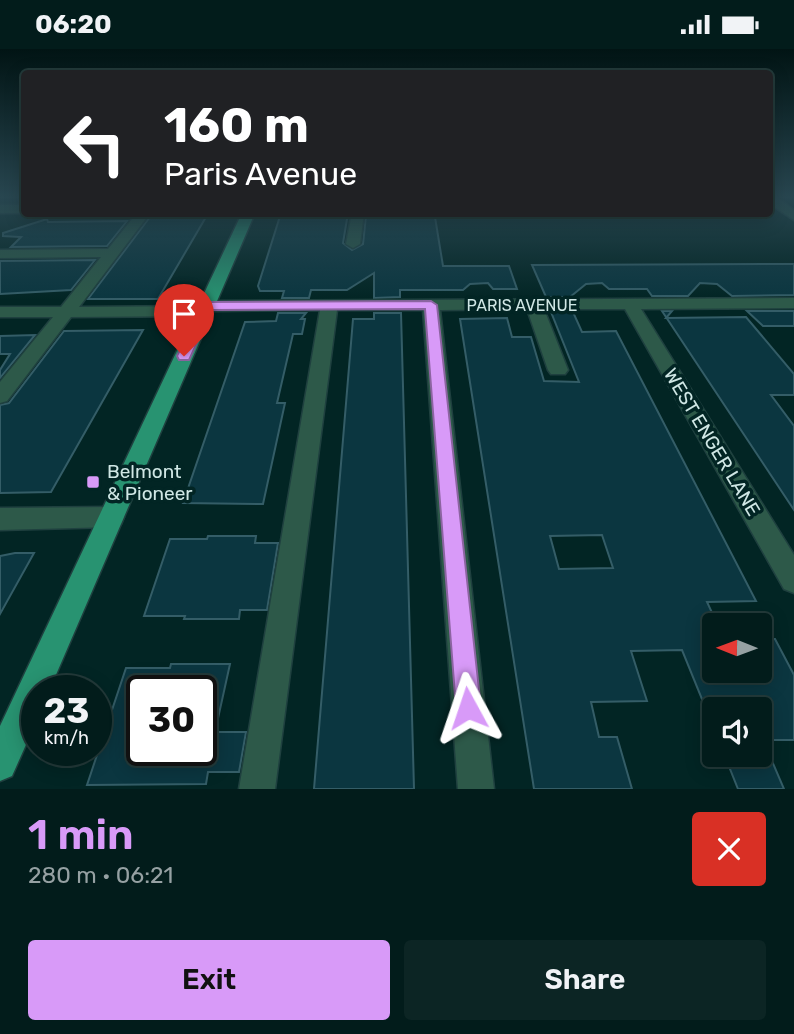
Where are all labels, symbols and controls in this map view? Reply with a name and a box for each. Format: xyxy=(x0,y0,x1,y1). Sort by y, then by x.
text: 06:20 xyxy=(35,9,112,40)
text: 160 m xyxy=(164,96,309,154)
icon: left xyxy=(49,98,140,189)
text: Paris Avenue xyxy=(164,155,357,193)
pin xyxy=(154,284,214,356)
icon: arrive xyxy=(165,295,203,333)
street label: PARIS AVENUE xyxy=(467,296,577,315)
street label: WEST ENGER LANE xyxy=(659,364,765,520)
place label: Belmont & Pioneer xyxy=(107,460,193,505)
marker: Belmont & Pioneer xyxy=(85,474,101,490)
north arrow xyxy=(702,613,772,683)
map controls xyxy=(702,613,772,767)
position arrow xyxy=(431,671,505,745)
speed limit sign: 30 xyxy=(126,675,217,766)
text: 23 xyxy=(44,690,89,732)
button: sound xyxy=(702,697,772,767)
text: km/h xyxy=(44,727,89,749)
text: 1 min xyxy=(28,810,134,860)
button: close xyxy=(692,812,766,886)
text: 280 m · 06:21 xyxy=(28,861,173,889)
button: Exit xyxy=(28,940,390,1020)
button: Share xyxy=(404,940,766,1020)

